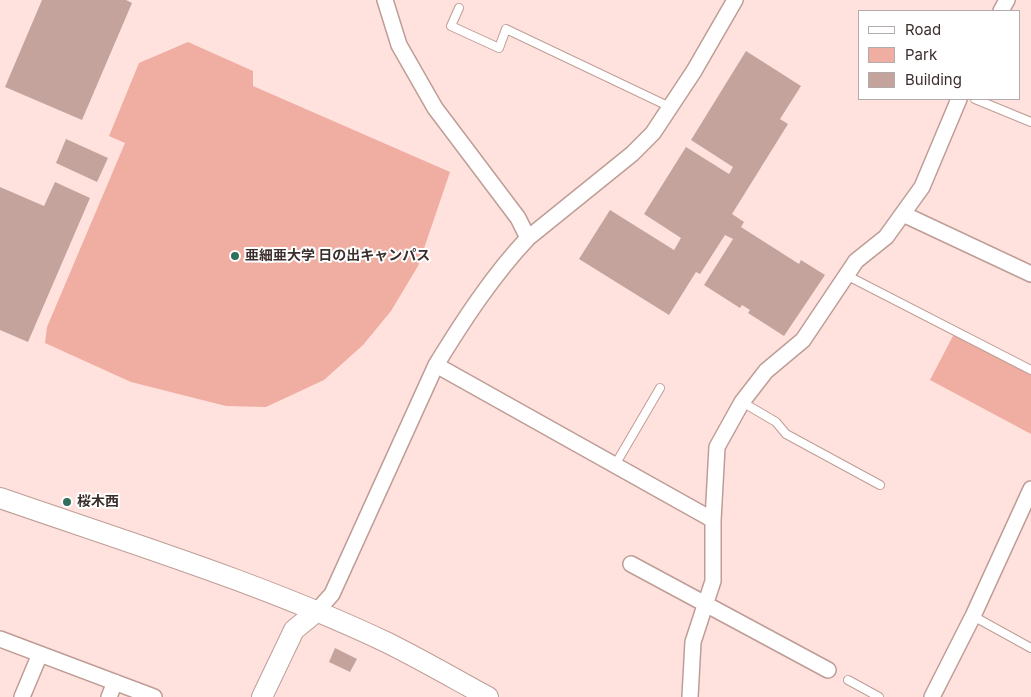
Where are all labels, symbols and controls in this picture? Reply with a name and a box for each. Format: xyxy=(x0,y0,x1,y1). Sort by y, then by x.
legend xyxy=(858,10,1021,100)
text: Road xyxy=(905,20,941,39)
text: Park xyxy=(905,45,937,64)
text: Building xyxy=(905,70,962,89)
place label: 亜細亜大学 日の出キャンパス xyxy=(245,248,430,264)
marker: 亜細亜大学 日の出キャンパス xyxy=(229,250,241,262)
place label: 桜木西 xyxy=(77,494,119,510)
marker: 桜木西 xyxy=(61,496,73,508)

